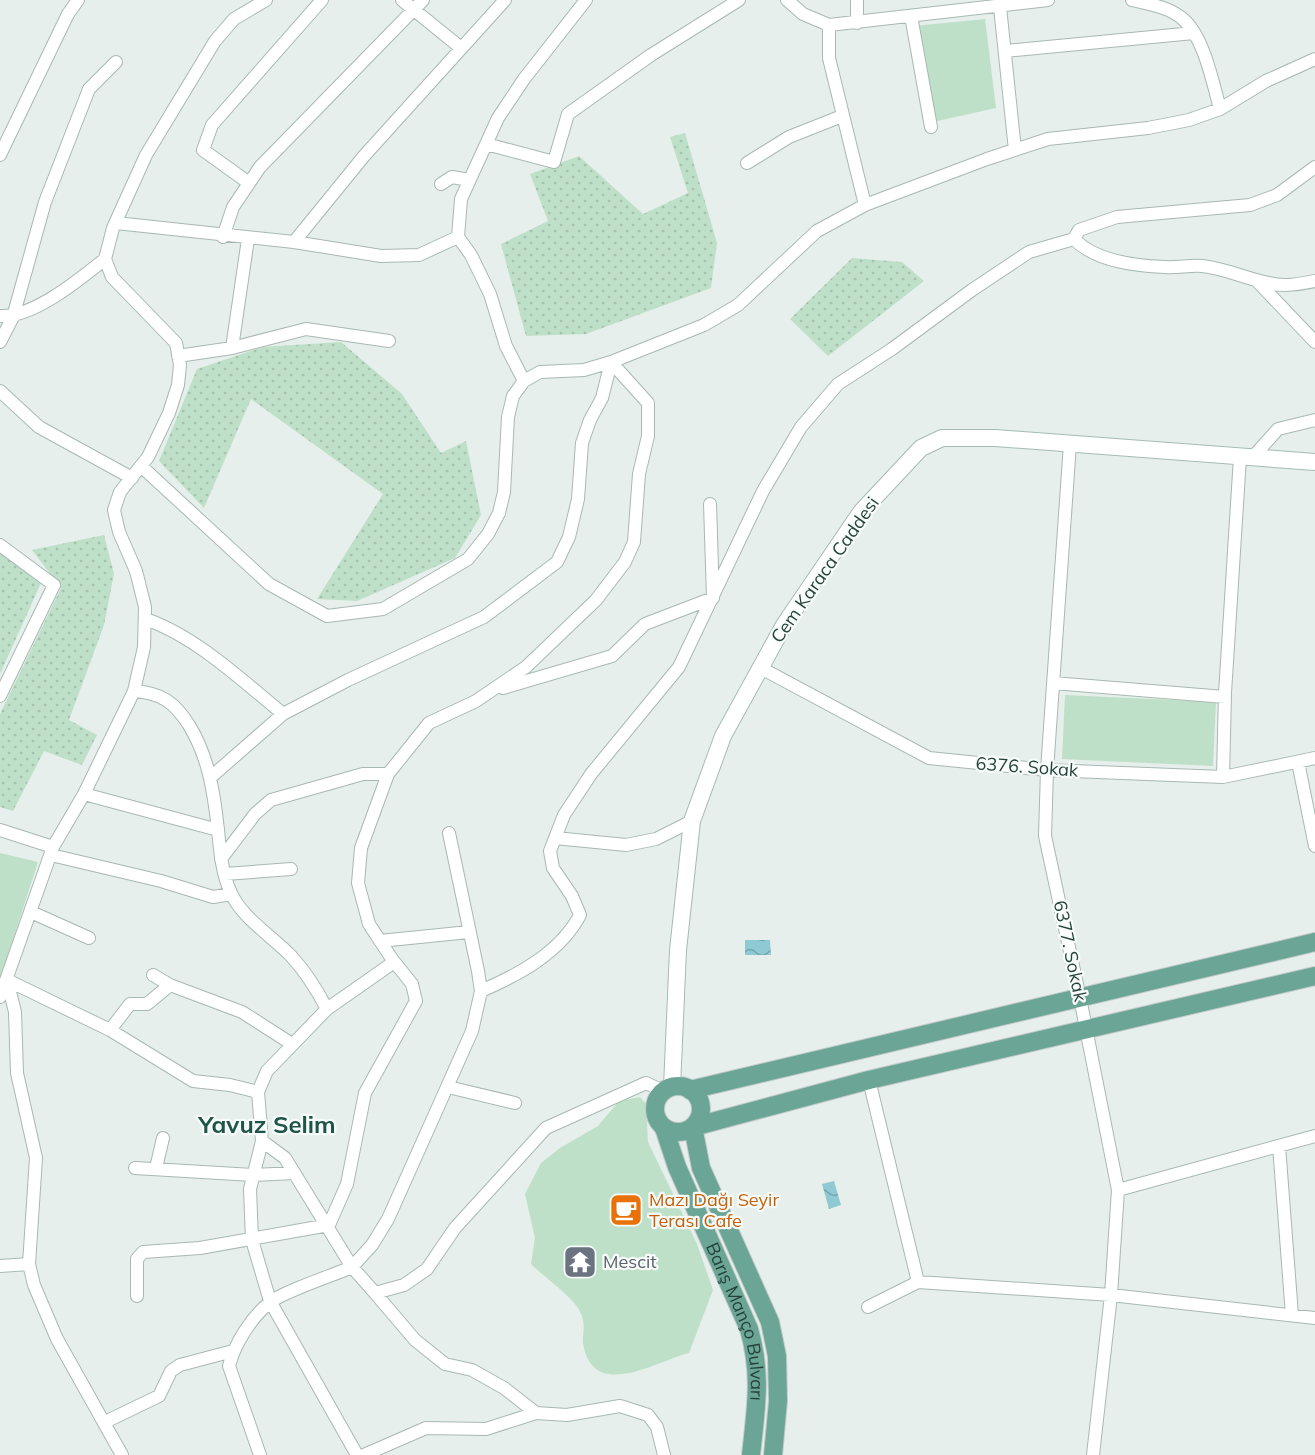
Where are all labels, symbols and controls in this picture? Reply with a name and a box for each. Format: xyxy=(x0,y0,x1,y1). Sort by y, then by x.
street label: Cem Karaca Caddesi xyxy=(766,492,884,647)
street label: 6376. Sokak xyxy=(975,751,1080,782)
street label: 6377. Sokak xyxy=(1049,898,1093,1004)
district label: Yavuz Selim xyxy=(197,1109,336,1139)
place label: Mazı Dağı Seyir Terası Cafe xyxy=(649,1188,779,1232)
cafe icon: Mazı Dağı Seyir Terası Cafe xyxy=(608,1192,644,1228)
street label: Barış Manço Bulvarı xyxy=(701,1239,769,1401)
temple icon: Mescit xyxy=(562,1244,598,1280)
place label: Mescit xyxy=(603,1250,657,1273)

